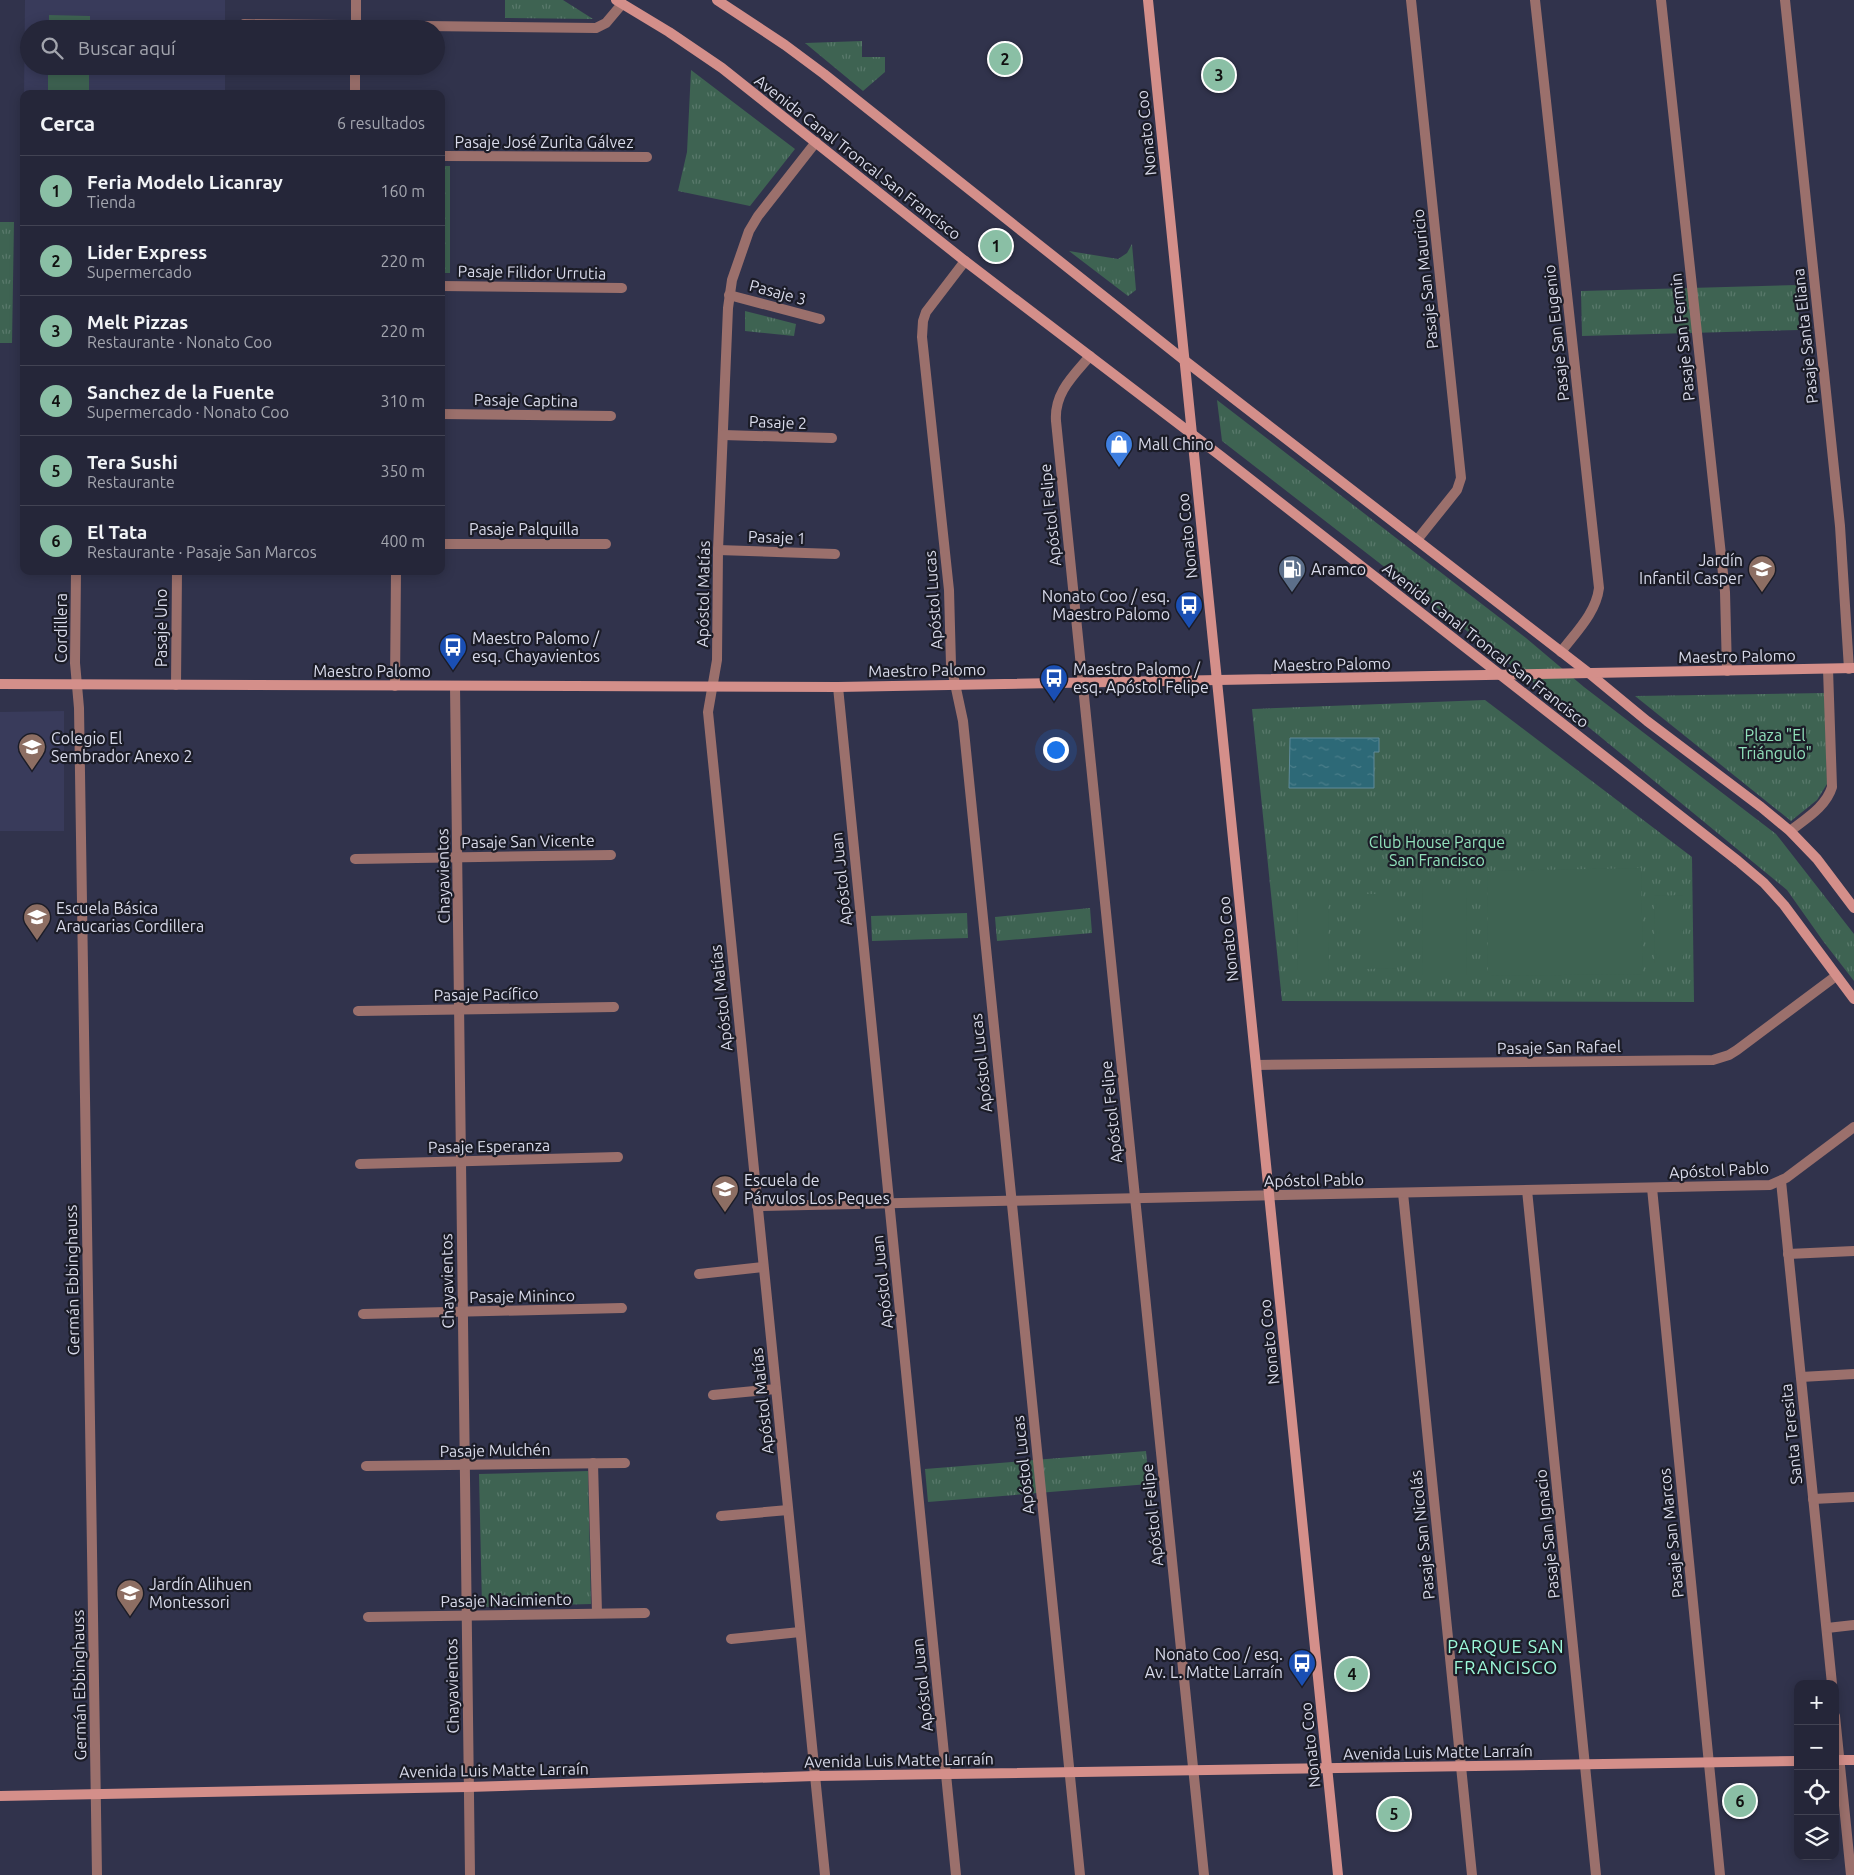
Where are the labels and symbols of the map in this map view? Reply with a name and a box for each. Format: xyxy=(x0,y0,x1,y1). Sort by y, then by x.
pin: 2 xyxy=(989,40,1021,78)
pin: 3 xyxy=(1203,56,1235,94)
street label: Avenida Canal Troncal San Francisco xyxy=(751,71,965,243)
street label: Nonato Coo xyxy=(1133,89,1159,177)
street label: Pasaje José Zurita Gálvez xyxy=(454,133,634,151)
street label: Pasaje San Mauricio xyxy=(1409,208,1441,350)
pin: 1 xyxy=(980,227,1012,265)
street label: Pasaje Filidor Urrutia xyxy=(458,262,606,282)
street label: Pasaje San Eugenio xyxy=(1540,264,1572,402)
street label: Pasaje Santa Eliana xyxy=(1789,268,1821,404)
street label: Pasaje San Fermin xyxy=(1666,272,1698,402)
street label: Pasaje 3 xyxy=(748,276,808,308)
street label: Pasaje Captina xyxy=(474,390,578,410)
street label: Pasaje 2 xyxy=(749,412,807,432)
shop icon: Mall Chino xyxy=(1104,429,1134,468)
place label: Mall Chino xyxy=(1138,435,1214,453)
street label: Apóstol Felipe xyxy=(1036,463,1064,567)
street label: Nonato Coo xyxy=(1174,492,1200,580)
street label: Pasaje Palquilla xyxy=(469,520,579,538)
street label: Pasaje 1 xyxy=(748,527,806,547)
street label: Apóstol Matías xyxy=(693,540,713,648)
street label: Apóstol Lucas xyxy=(921,550,945,650)
place label: Jardín Infantil Casper xyxy=(1639,551,1743,587)
fuel station icon: Aramco xyxy=(1277,554,1307,593)
school or university icon: Jardín Infantil Casper xyxy=(1747,554,1777,593)
street label: Avenida Canal Troncal San Francisco xyxy=(1379,559,1593,731)
place label: Aramco xyxy=(1311,560,1366,578)
place label: Nonato Coo / esq. Maestro Palomo xyxy=(1042,587,1170,623)
street label: Pasaje Uno xyxy=(152,589,170,667)
bus stop icon: Nonato Coo / esq. Maestro Palomo xyxy=(1174,590,1204,629)
street label: Cordillera xyxy=(52,593,70,663)
place label: Maestro Palomo / esq. Chayavientos xyxy=(472,629,600,665)
bus stop icon: Maestro Palomo / esq. Chayavientos xyxy=(438,632,468,671)
street label: Maestro Palomo xyxy=(1678,646,1796,666)
street label: Maestro Palomo xyxy=(1273,654,1391,674)
street label: Maestro Palomo xyxy=(868,660,986,680)
place label: Maestro Palomo / esq. Apóstol Felipe xyxy=(1073,660,1209,696)
street label: Maestro Palomo xyxy=(313,662,431,680)
bus stop icon: Maestro Palomo / esq. Apóstol Felipe xyxy=(1039,663,1069,702)
park label: Plaza "El Triángulo" xyxy=(1738,726,1812,762)
place label: Colegio El Sembrador Anexo 2 xyxy=(51,729,192,765)
school or university icon: Colegio El Sembrador Anexo 2 xyxy=(17,732,47,771)
your location xyxy=(1043,737,1069,763)
street label: Chayavientos xyxy=(433,828,453,924)
street label: Pasaje San Vicente xyxy=(461,831,595,851)
street label: Apóstol Juan xyxy=(827,831,855,927)
park label: Club House Parque San Francisco xyxy=(1369,833,1505,869)
street label: Nonato Coo xyxy=(1215,895,1241,983)
place label: Escuela Básica Araucarias Cordillera xyxy=(56,899,204,935)
school or university icon: Escuela Básica Araucarias Cordillera xyxy=(22,902,52,941)
street label: Apóstol Matías xyxy=(706,944,736,1052)
street label: Pasaje Pacífico xyxy=(433,984,539,1004)
street label: Apóstol Lucas xyxy=(967,1013,995,1113)
street label: Pasaje San Rafael xyxy=(1497,1037,1621,1057)
street label: Apóstol Felipe xyxy=(1097,1060,1125,1164)
street label: Pasaje Esperanza xyxy=(428,1136,550,1156)
street label: Apóstol Pablo xyxy=(1669,1158,1769,1182)
street label: Apóstol Pablo xyxy=(1264,1170,1364,1190)
place label: Escuela de Párvulos Los Peques xyxy=(744,1171,890,1207)
school or university icon: Escuela de Párvulos Los Peques xyxy=(710,1174,740,1213)
street label: Germán Ebbinghauss xyxy=(62,1204,82,1355)
street label: Chayavientos xyxy=(437,1233,457,1329)
street label: Apóstol Juan xyxy=(868,1234,896,1330)
street label: Pasaje Mininco xyxy=(469,1286,575,1306)
street label: Nonato Coo xyxy=(1256,1298,1282,1386)
street label: Apóstol Matías xyxy=(747,1347,777,1455)
street label: Santa Teresita xyxy=(1777,1383,1805,1485)
street label: Apóstol Lucas xyxy=(1009,1415,1037,1515)
street label: Pasaje Mulchén xyxy=(439,1440,551,1460)
street label: Apóstol Felipe xyxy=(1138,1463,1166,1567)
street label: Pasaje San Marcos xyxy=(1655,1467,1687,1599)
street label: Pasaje San Ignacio xyxy=(1531,1468,1563,1600)
street label: Pasaje San Nicolás xyxy=(1406,1469,1438,1601)
place label: Jardín Alihuen Montessori xyxy=(149,1575,252,1611)
school or university icon: Jardín Alihuen Montessori xyxy=(115,1578,145,1617)
street label: Pasaje Nacimiento xyxy=(440,1590,572,1610)
street label: Germán Ebbinghauss xyxy=(69,1609,89,1760)
district label: PARQUE SAN FRANCISCO xyxy=(1447,1636,1565,1677)
street label: Apóstol Juan xyxy=(908,1637,936,1733)
street label: Chayavientos xyxy=(442,1638,462,1734)
place label: Nonato Coo / esq. Av. L. Matte Larraín xyxy=(1145,1645,1283,1681)
bus stop icon: Nonato Coo / esq. Av. L. Matte Larraín xyxy=(1287,1648,1317,1687)
pin: 4 xyxy=(1336,1655,1368,1693)
street label: Nonato Coo xyxy=(1297,1701,1323,1789)
street label: Avenida Luis Matte Larraín xyxy=(1343,1741,1533,1763)
street label: Avenida Luis Matte Larraín xyxy=(804,1749,994,1771)
street label: Avenida Luis Matte Larraín xyxy=(399,1759,589,1781)
pin: 6 xyxy=(1724,1782,1756,1820)
pin: 5 xyxy=(1378,1795,1410,1833)

